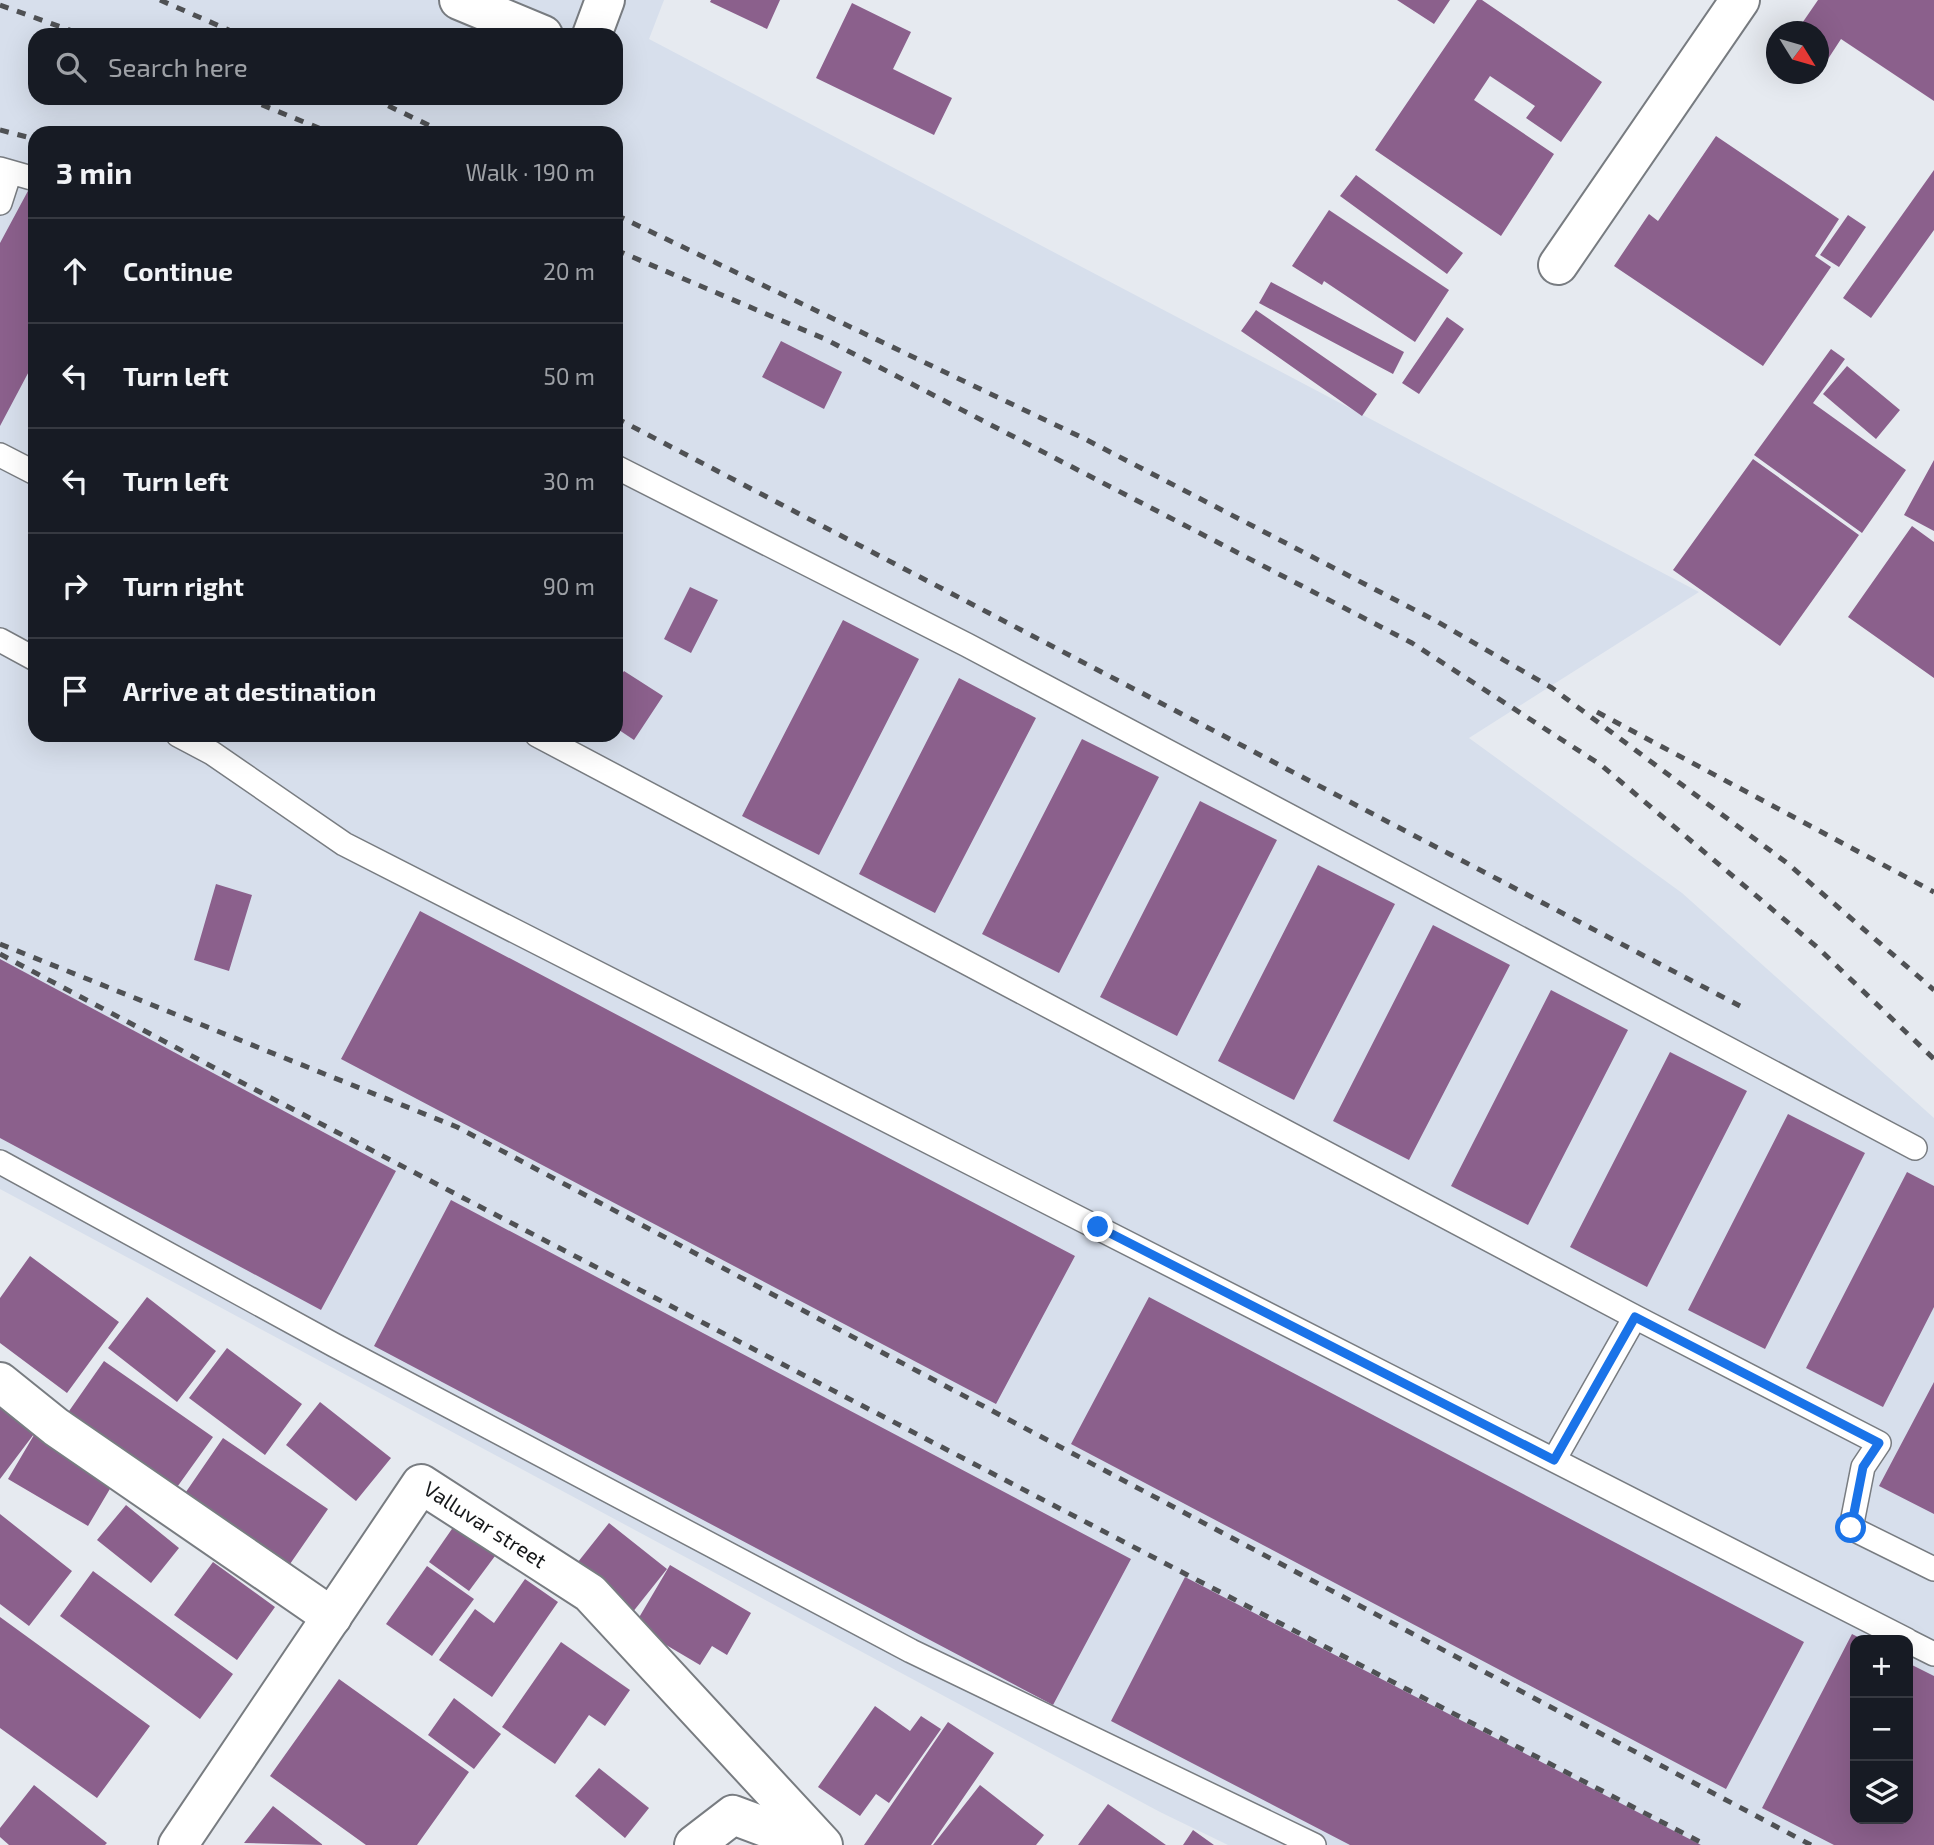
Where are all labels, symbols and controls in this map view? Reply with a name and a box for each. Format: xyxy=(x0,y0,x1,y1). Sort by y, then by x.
north arrow xyxy=(1766,21,1829,84)
search box xyxy=(28,28,623,105)
icon: search xyxy=(52,48,90,86)
text: Search here xyxy=(108,51,248,82)
text: 3 min xyxy=(56,154,132,190)
text: Walk · 190 m xyxy=(465,158,595,186)
icon: ahead xyxy=(56,252,94,290)
text: Continue xyxy=(123,255,233,286)
text: 20 m xyxy=(543,257,595,285)
icon: left xyxy=(56,357,94,395)
text: Turn left xyxy=(123,360,229,391)
text: 50 m xyxy=(544,362,595,390)
icon: left xyxy=(56,462,94,500)
text: Turn left xyxy=(123,465,229,496)
text: 30 m xyxy=(543,467,595,495)
icon: right xyxy=(56,567,94,605)
text: Turn right xyxy=(123,570,244,601)
text: 90 m xyxy=(543,572,595,600)
icon: arrive xyxy=(56,672,94,710)
text: Arrive at destination xyxy=(123,675,376,706)
route end xyxy=(1082,1211,1113,1242)
street label: Valluvar street xyxy=(420,1475,552,1573)
route start xyxy=(1835,1512,1866,1543)
map controls xyxy=(1850,1635,1913,1824)
button: + xyxy=(1850,1635,1913,1698)
button: − xyxy=(1850,1698,1913,1761)
button: layers xyxy=(1850,1761,1913,1824)

